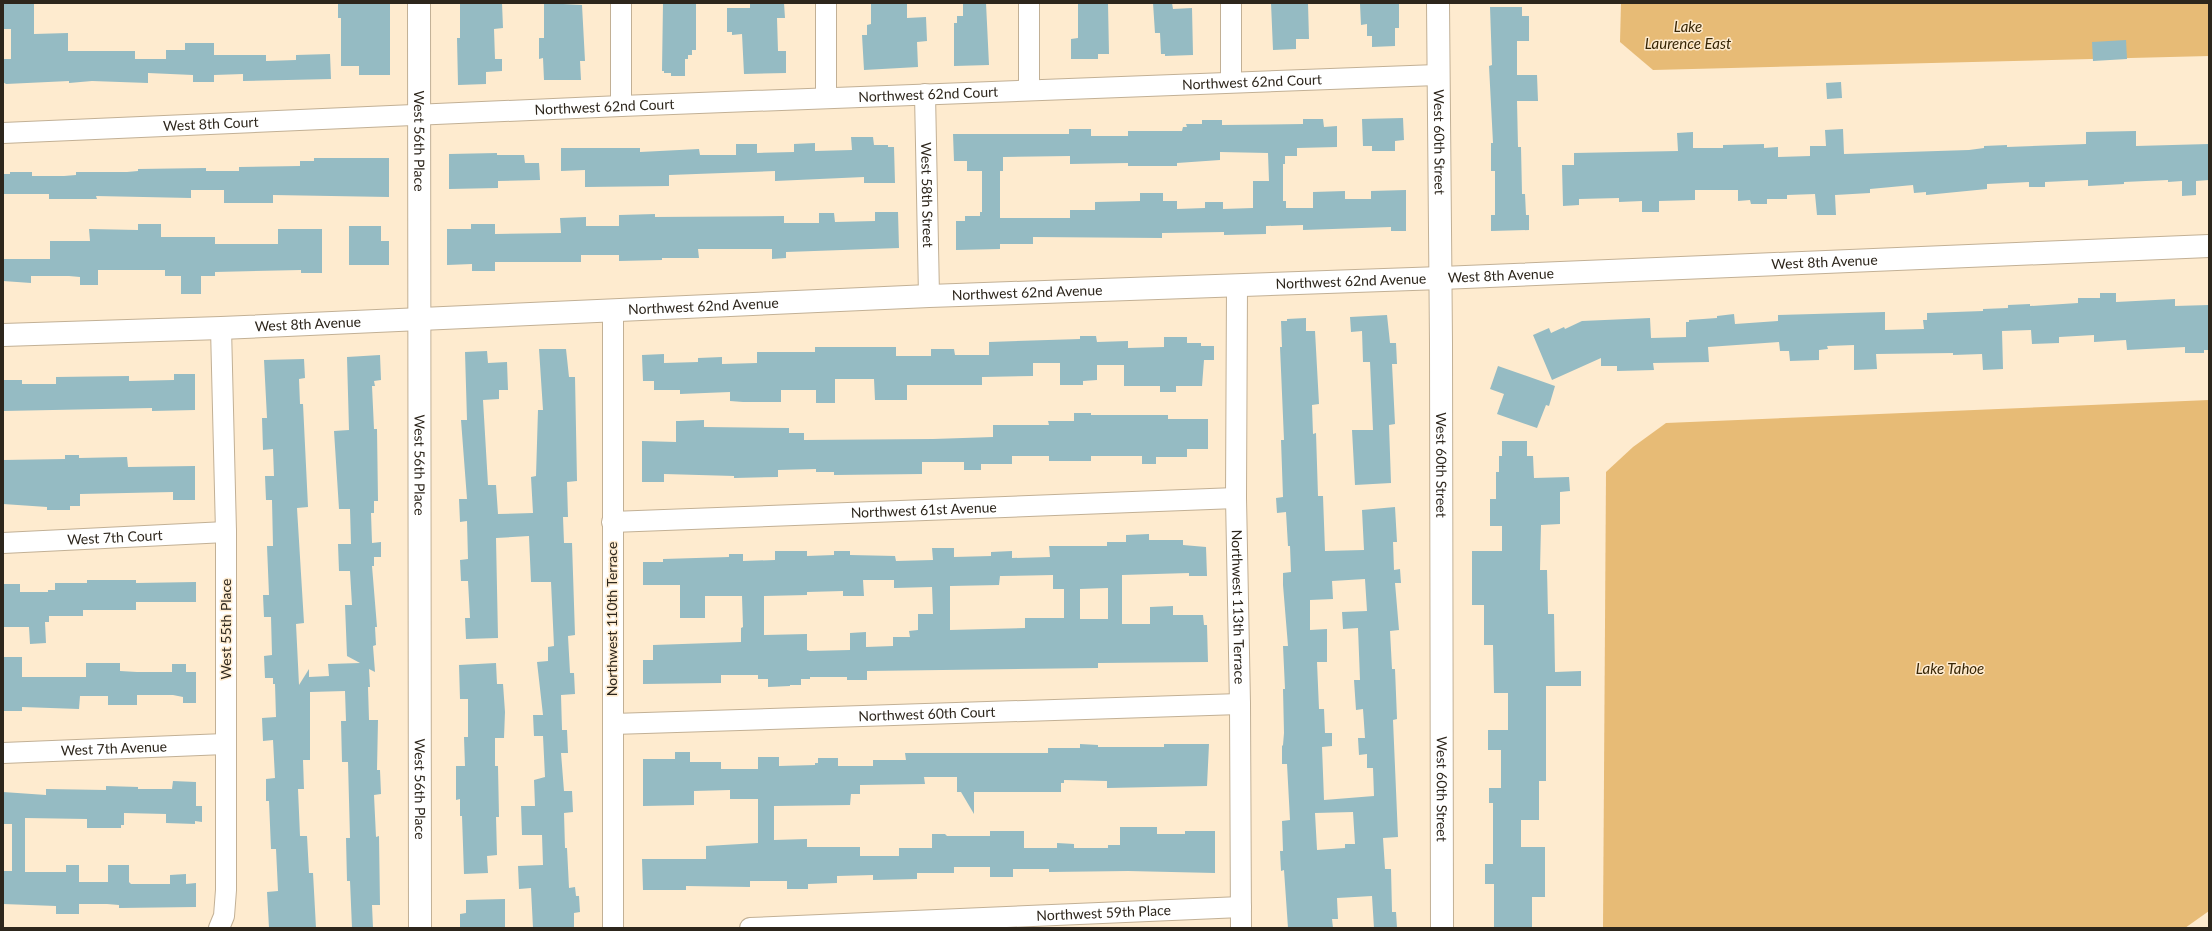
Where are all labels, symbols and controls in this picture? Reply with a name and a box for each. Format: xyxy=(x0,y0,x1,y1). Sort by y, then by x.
water label: Lake Laurence East xyxy=(1645,17,1732,52)
street label: Northwest 62nd Court xyxy=(1182,70,1322,93)
street label: Northwest 62nd Court xyxy=(858,83,998,105)
street label: West 60th Street xyxy=(1431,89,1449,195)
street label: West 56th Place xyxy=(411,90,428,192)
street label: Northwest 62nd Court xyxy=(534,95,675,118)
street label: West 8th Court xyxy=(163,113,259,134)
street label: West 58th Street xyxy=(918,142,937,248)
street label: West 8th Avenue xyxy=(1771,251,1878,272)
street label: West 8th Avenue xyxy=(1447,264,1554,286)
street label: Northwest 62nd Avenue xyxy=(1275,270,1427,292)
street label: Northwest 62nd Avenue xyxy=(951,281,1103,303)
street label: Northwest 62nd Avenue xyxy=(628,294,779,318)
street label: West 8th Avenue xyxy=(254,313,361,334)
street label: West 60th Street xyxy=(1433,412,1450,518)
street label: West 56th Place xyxy=(411,414,429,516)
street label: Northwest 61st Avenue xyxy=(850,498,997,521)
street label: West 7th Court xyxy=(67,526,163,548)
street label: Northwest 113th Terrace xyxy=(1229,529,1249,684)
street label: Northwest 110th Terrace xyxy=(603,542,620,696)
street label: West 55th Place xyxy=(217,579,234,680)
water label: Lake Tahoe xyxy=(1916,659,1984,677)
street label: Northwest 60th Court xyxy=(858,703,996,724)
street label: West 60th Street xyxy=(1434,736,1451,842)
street label: West 7th Avenue xyxy=(60,737,167,759)
street label: West 56th Place xyxy=(412,738,429,840)
street label: Northwest 59th Place xyxy=(1036,901,1171,924)

